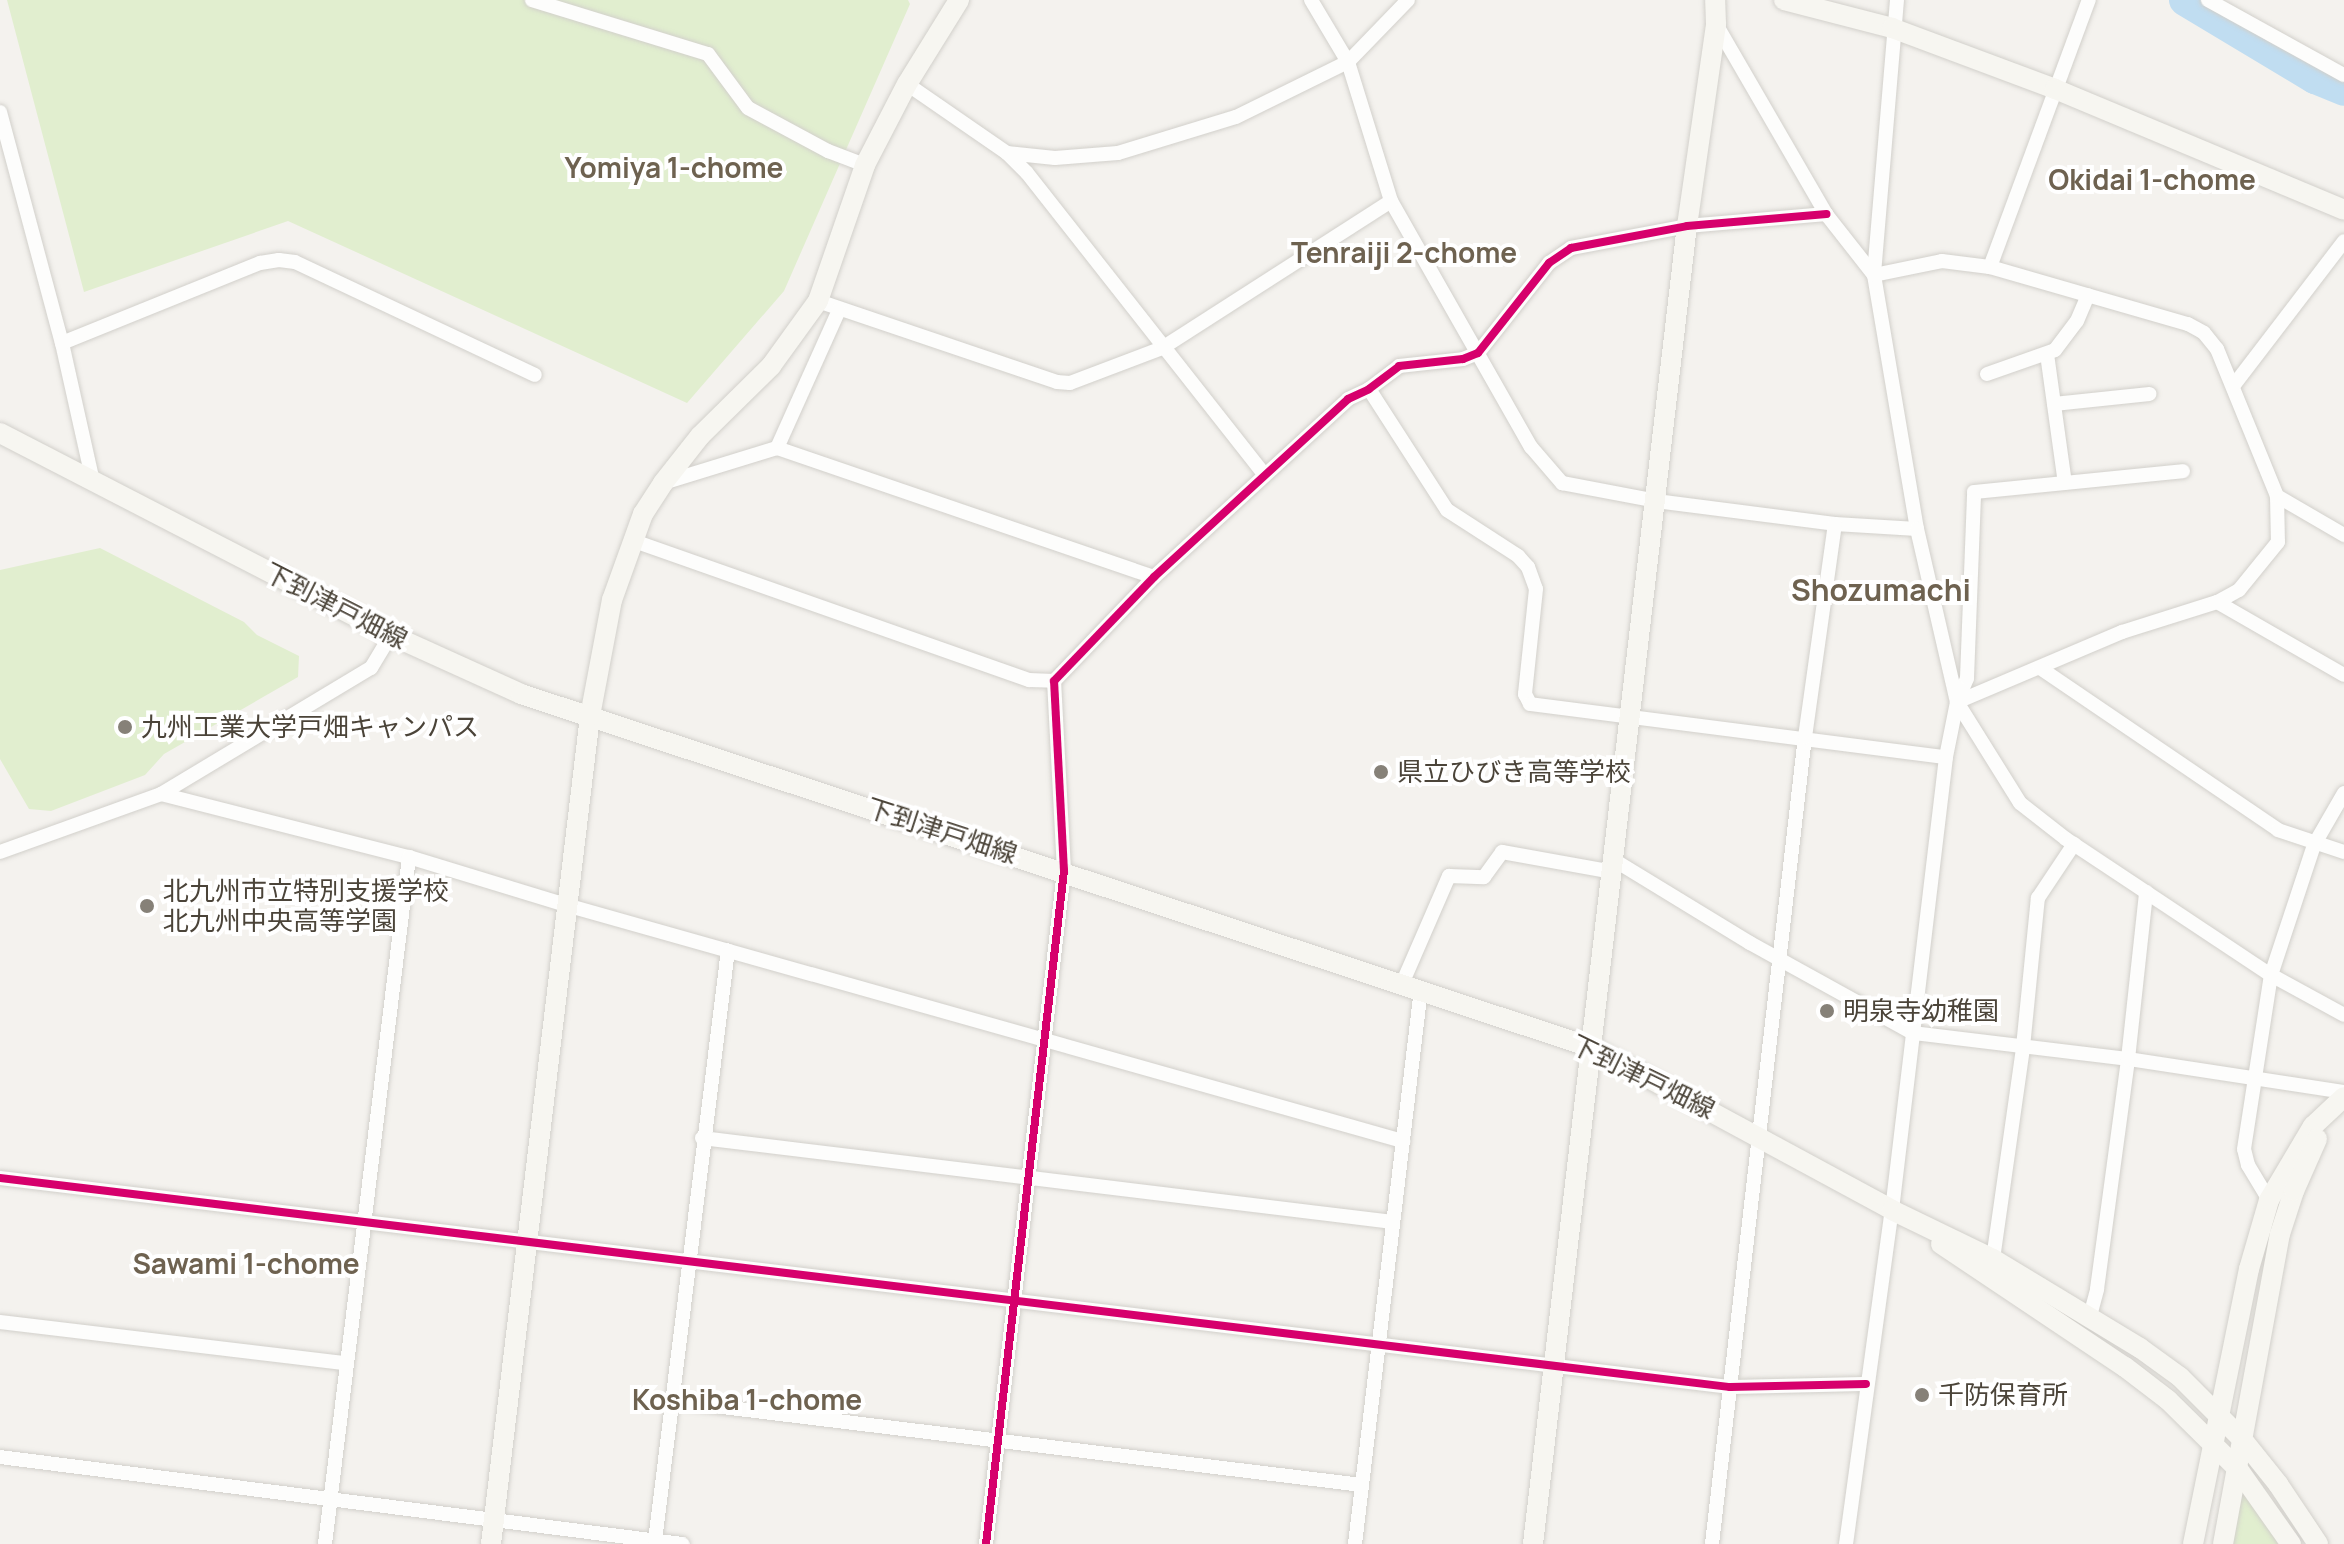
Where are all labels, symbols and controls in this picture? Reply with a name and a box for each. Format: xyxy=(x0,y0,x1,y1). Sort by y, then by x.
district label: Yomiya 1-chome xyxy=(565,150,783,184)
district label: Okidai 1-chome xyxy=(2048,162,2256,196)
district label: Tenraiji 2-chome xyxy=(1291,235,1517,269)
street label: 下到津戸畑線 xyxy=(259,557,413,655)
district label: Shozumachi xyxy=(1791,572,1971,608)
place label: 九州工業大学戸畑キャンパス xyxy=(141,711,479,743)
marker: 九州工業大学戸畑キャンパス xyxy=(116,718,134,736)
place label: 県立ひびき高等学校 xyxy=(1397,756,1631,788)
marker: 県立ひびき高等学校 xyxy=(1372,763,1390,781)
street label: 下到津戸畑線 xyxy=(863,792,1021,870)
place label: 北九州市立特別支援学校 北九州中央高等学園 xyxy=(163,875,449,936)
marker: 北九州市立特別支援学校 北九州中央高等学園 xyxy=(138,897,156,915)
place label: 明泉寺幼稚園 xyxy=(1843,995,1999,1027)
marker: 明泉寺幼稚園 xyxy=(1818,1002,1836,1020)
street label: 下到津戸畑線 xyxy=(1566,1029,1720,1125)
district label: Sawami 1-chome xyxy=(132,1246,360,1280)
place label: 千防保育所 xyxy=(1938,1379,2068,1411)
district label: Koshiba 1-chome xyxy=(632,1382,862,1416)
marker: 千防保育所 xyxy=(1913,1386,1931,1404)

